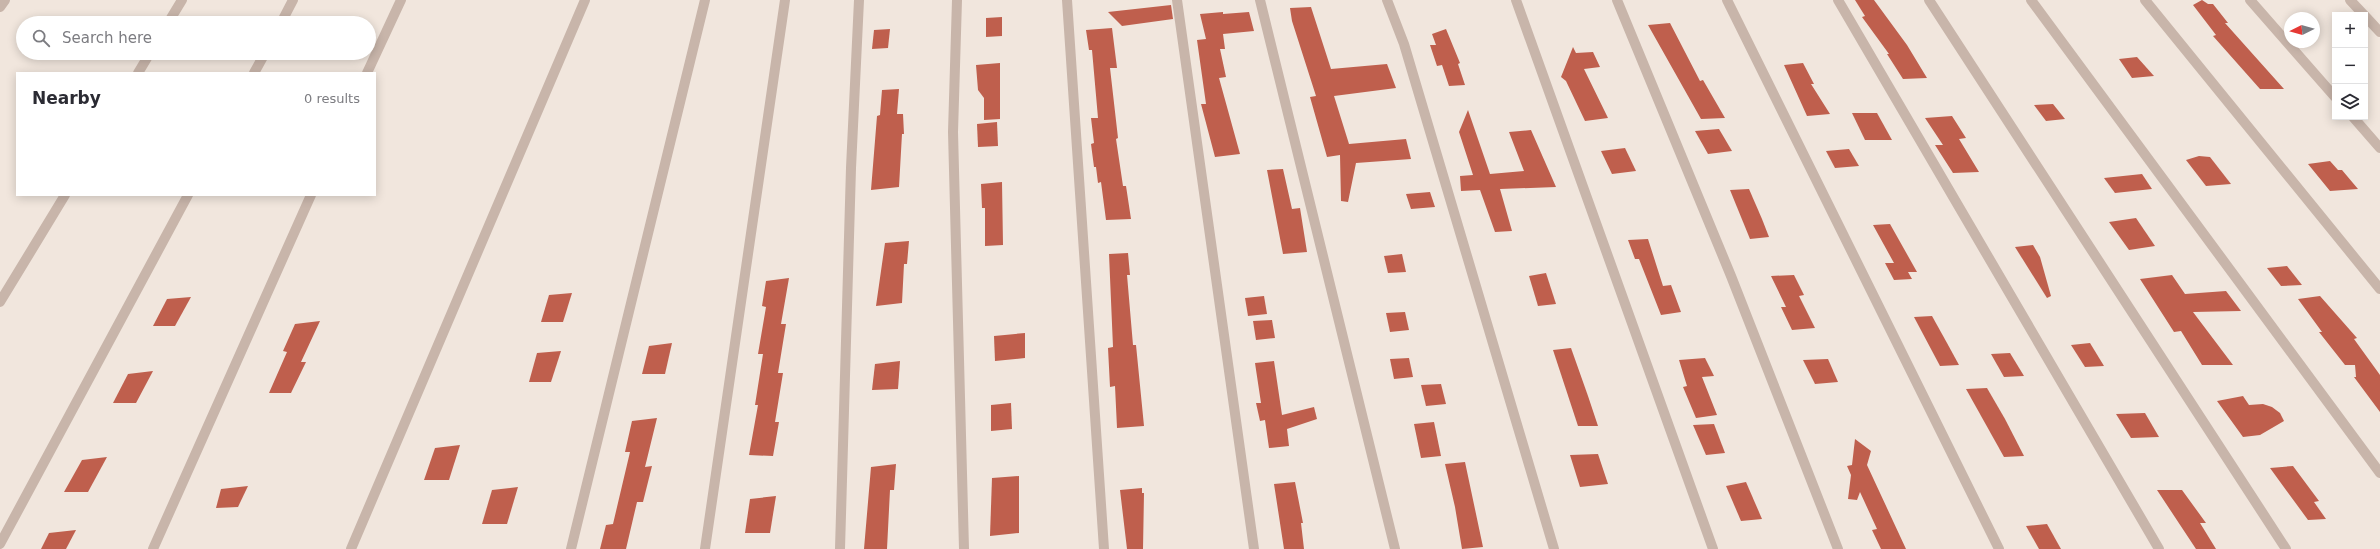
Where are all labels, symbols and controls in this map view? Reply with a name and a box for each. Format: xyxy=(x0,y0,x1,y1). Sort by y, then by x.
north arrow xyxy=(2284,12,2320,48)
map controls xyxy=(2332,12,2368,120)
button: + xyxy=(2332,12,2368,48)
search box xyxy=(16,16,376,60)
icon: search xyxy=(30,27,52,49)
text: Search here xyxy=(62,29,152,47)
button: − xyxy=(2332,48,2368,84)
button: layers xyxy=(2332,84,2368,120)
text: Nearby xyxy=(32,88,101,108)
text: 0 results xyxy=(304,91,360,106)

